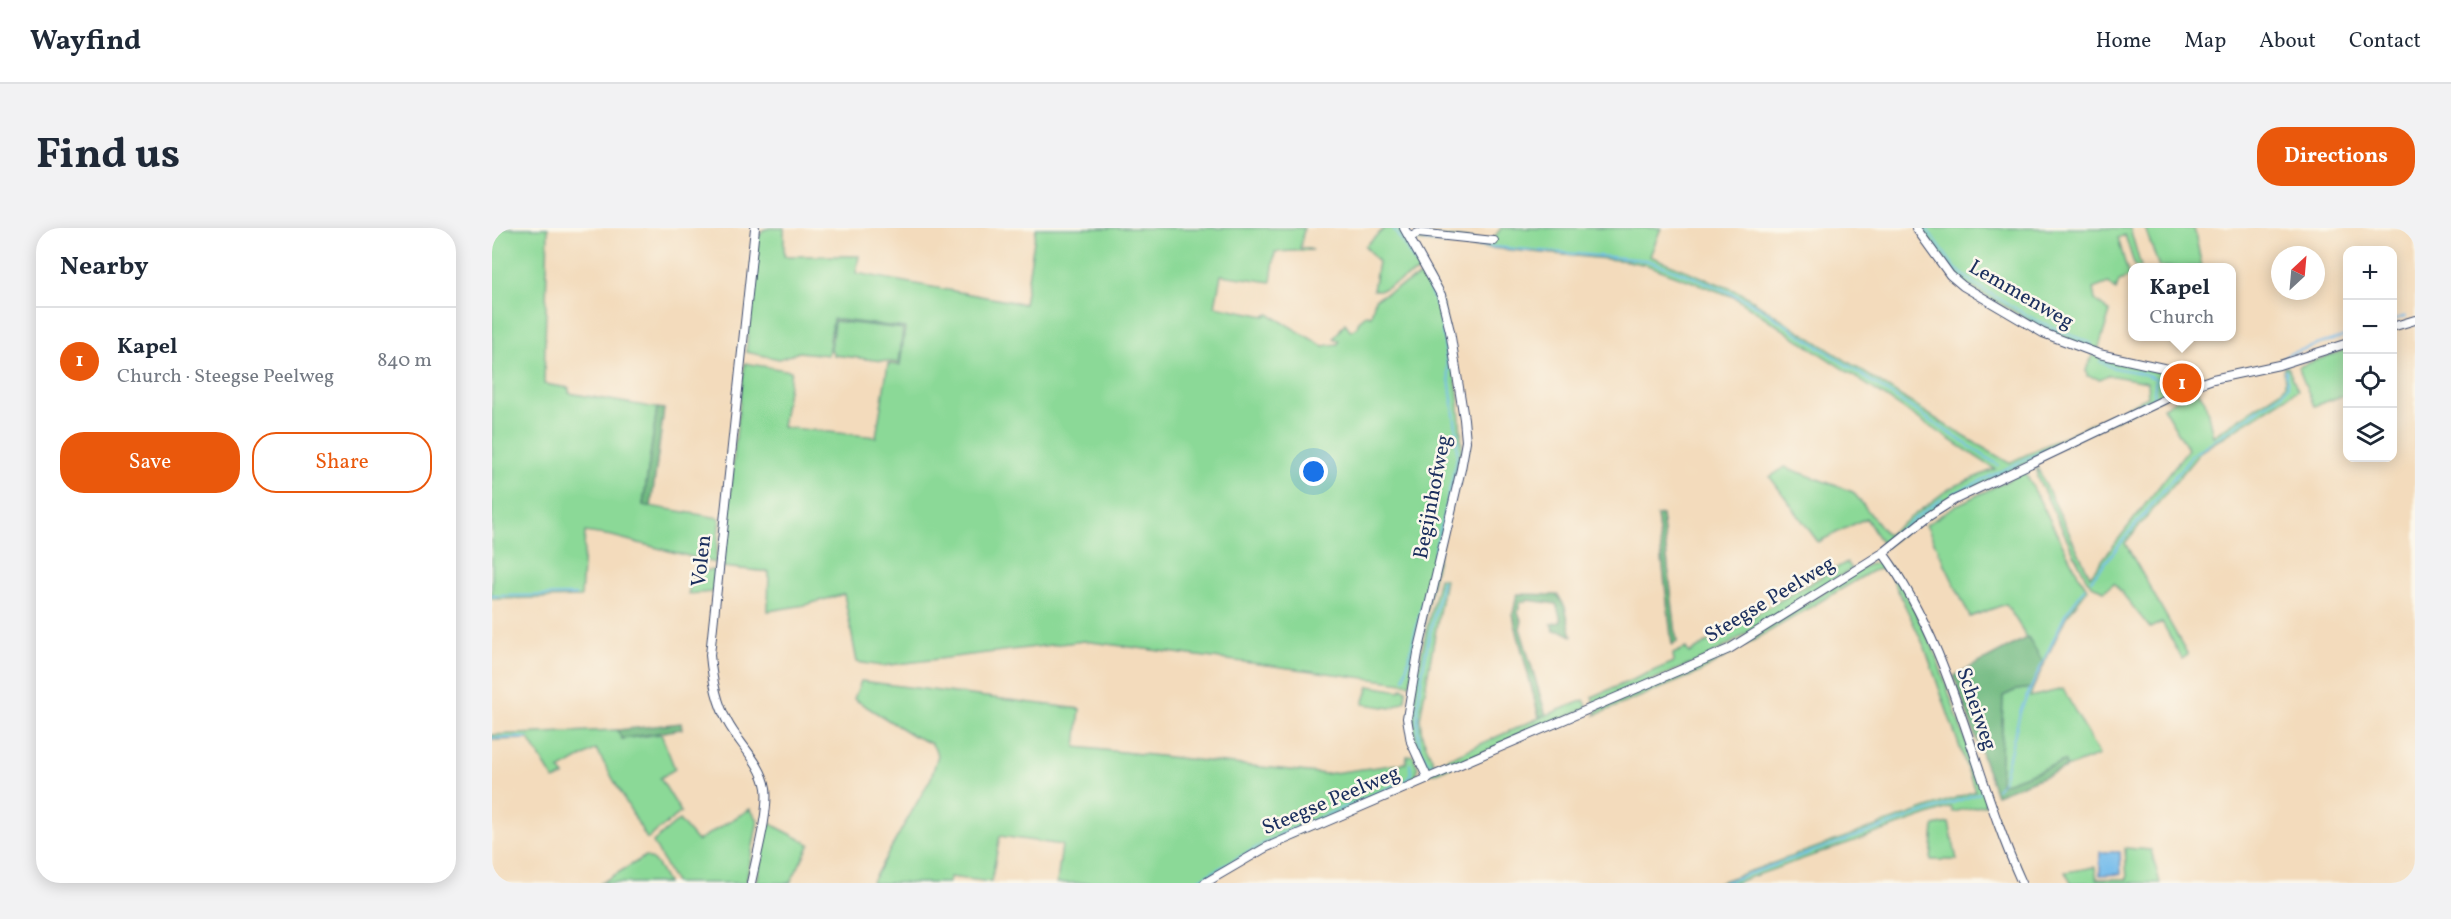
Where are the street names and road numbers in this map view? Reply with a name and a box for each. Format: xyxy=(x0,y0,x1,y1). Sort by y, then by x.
street label: Lemmenweg xyxy=(1963,253,2079,337)
street label: Begijnhofweg xyxy=(1407,432,1459,562)
street label: Volen xyxy=(685,534,719,588)
street label: Steegse Peelweg xyxy=(1699,550,1841,650)
street label: Scheiweg xyxy=(1948,664,2004,754)
street label: Steegse Peelweg xyxy=(1258,759,1404,843)

